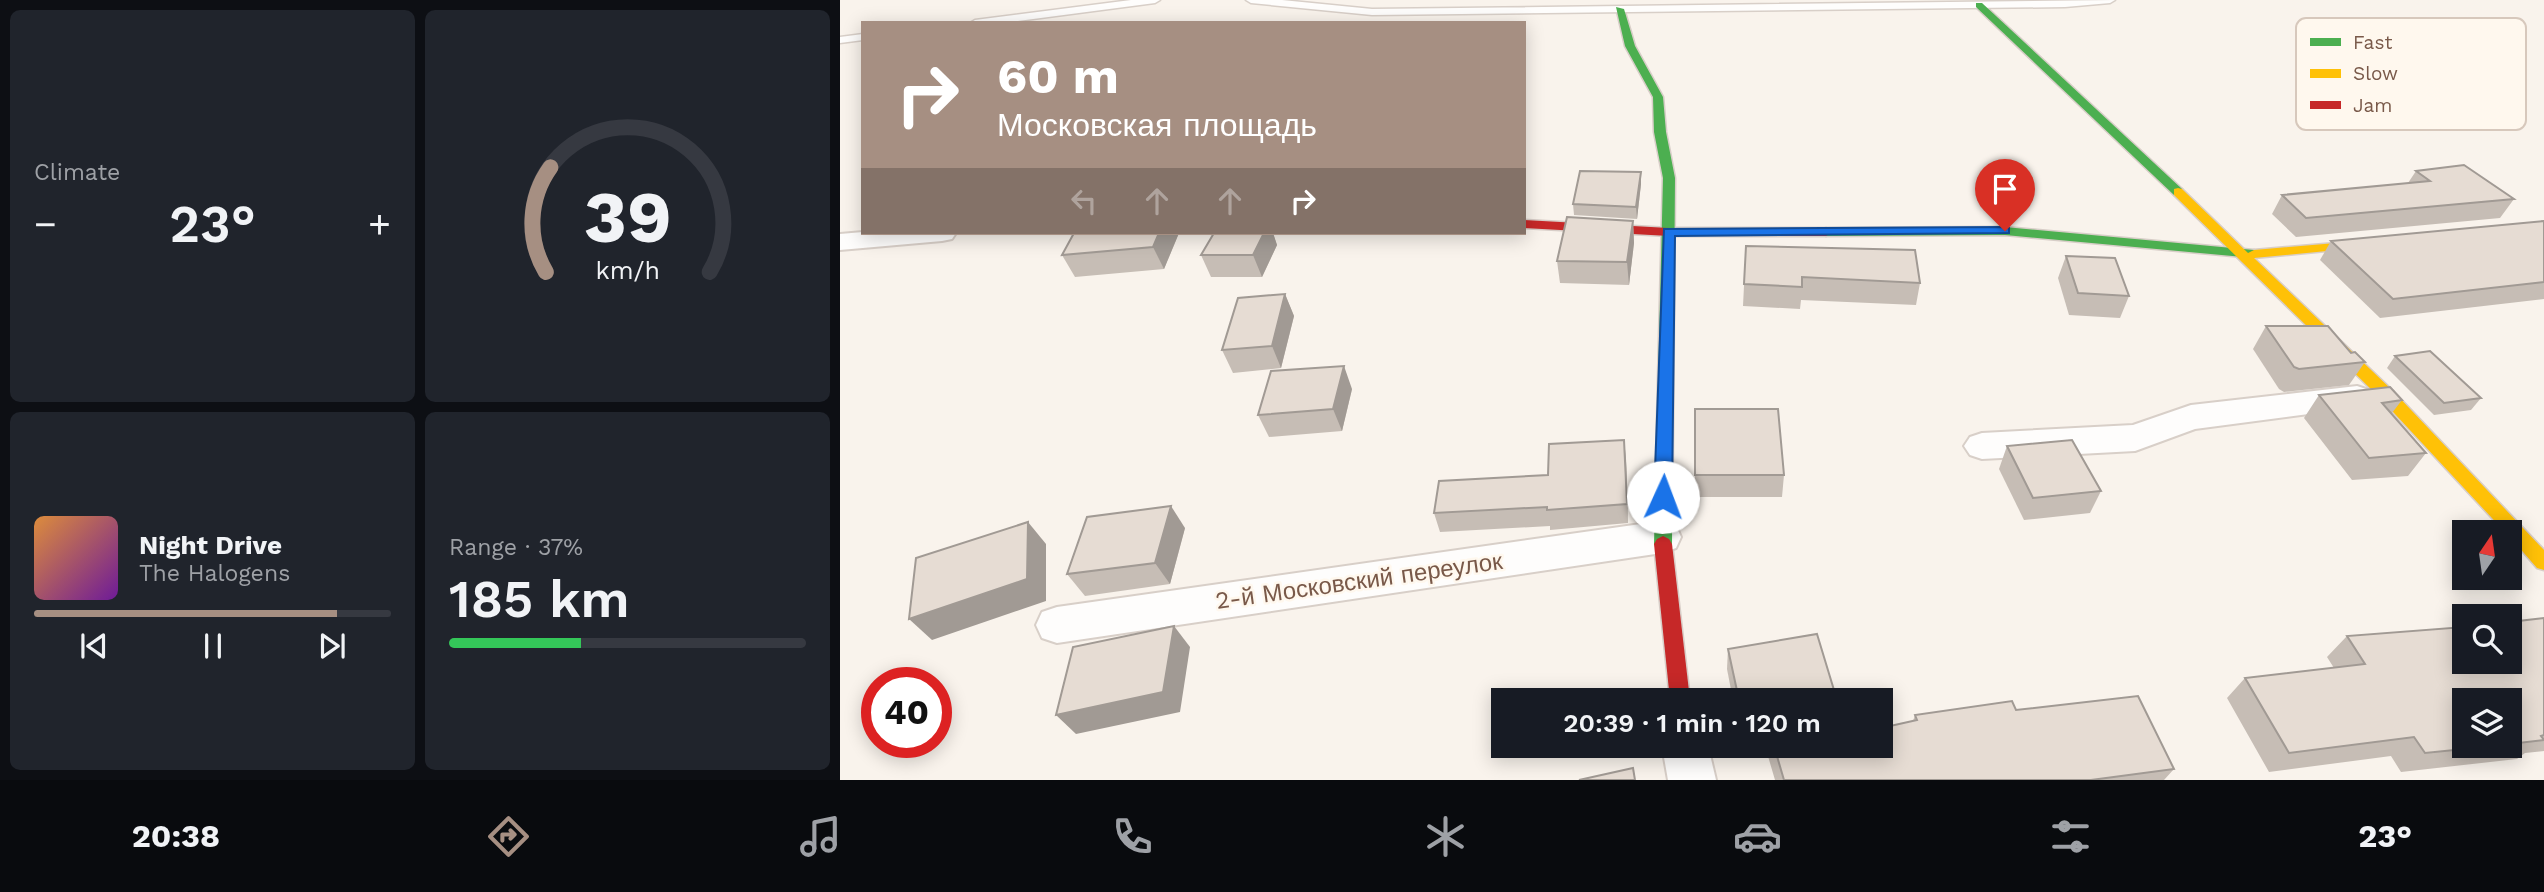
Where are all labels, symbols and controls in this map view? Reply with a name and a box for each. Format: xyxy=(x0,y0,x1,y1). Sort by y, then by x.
legend xyxy=(2296,18,2526,130)
text: Fast xyxy=(2353,31,2392,54)
text: 60 m xyxy=(997,47,1119,105)
icon: right xyxy=(882,49,973,140)
text: Slow xyxy=(2353,62,2398,85)
text: Jam xyxy=(2353,94,2392,117)
text: Московская площадь xyxy=(997,106,1317,144)
text: Climate xyxy=(34,159,120,186)
pin xyxy=(1975,159,2035,231)
icon: arrive xyxy=(1986,170,2024,208)
text: 39 xyxy=(583,174,672,260)
icon: left xyxy=(1065,182,1103,220)
icon: ahead xyxy=(1138,182,1176,220)
icon: ahead xyxy=(1211,182,1249,220)
icon: right xyxy=(1284,182,1322,220)
text: 23° xyxy=(169,194,256,255)
text: − xyxy=(34,202,57,246)
text: + xyxy=(368,202,391,246)
text: km/h xyxy=(595,256,660,285)
position arrow xyxy=(1626,460,1700,534)
north arrow xyxy=(2452,520,2522,590)
map controls xyxy=(2452,520,2522,758)
text: Night Drive xyxy=(139,530,282,560)
text: Range · 37% xyxy=(449,534,583,561)
street label: 2-й Московский переулок xyxy=(1214,547,1505,615)
text: The Halogens xyxy=(139,560,290,587)
text: 185 km xyxy=(449,569,630,630)
button: search xyxy=(2452,604,2522,674)
icon: previous xyxy=(75,627,113,665)
icon: pause xyxy=(194,627,232,665)
icon: next xyxy=(313,627,351,665)
speed limit sign: 40 xyxy=(861,667,952,758)
button: layers xyxy=(2452,688,2522,758)
text: 20:39 · 1 min · 120 m xyxy=(1563,708,1821,738)
icon: directions xyxy=(484,812,533,861)
icon: music xyxy=(796,812,845,861)
icon: phone xyxy=(1108,812,1157,861)
icon: climate xyxy=(1421,812,1470,861)
icon: car xyxy=(1733,812,1782,861)
icon: filters xyxy=(2046,812,2095,861)
text: 20:38 xyxy=(132,817,220,855)
text: 23° xyxy=(2358,817,2412,855)

